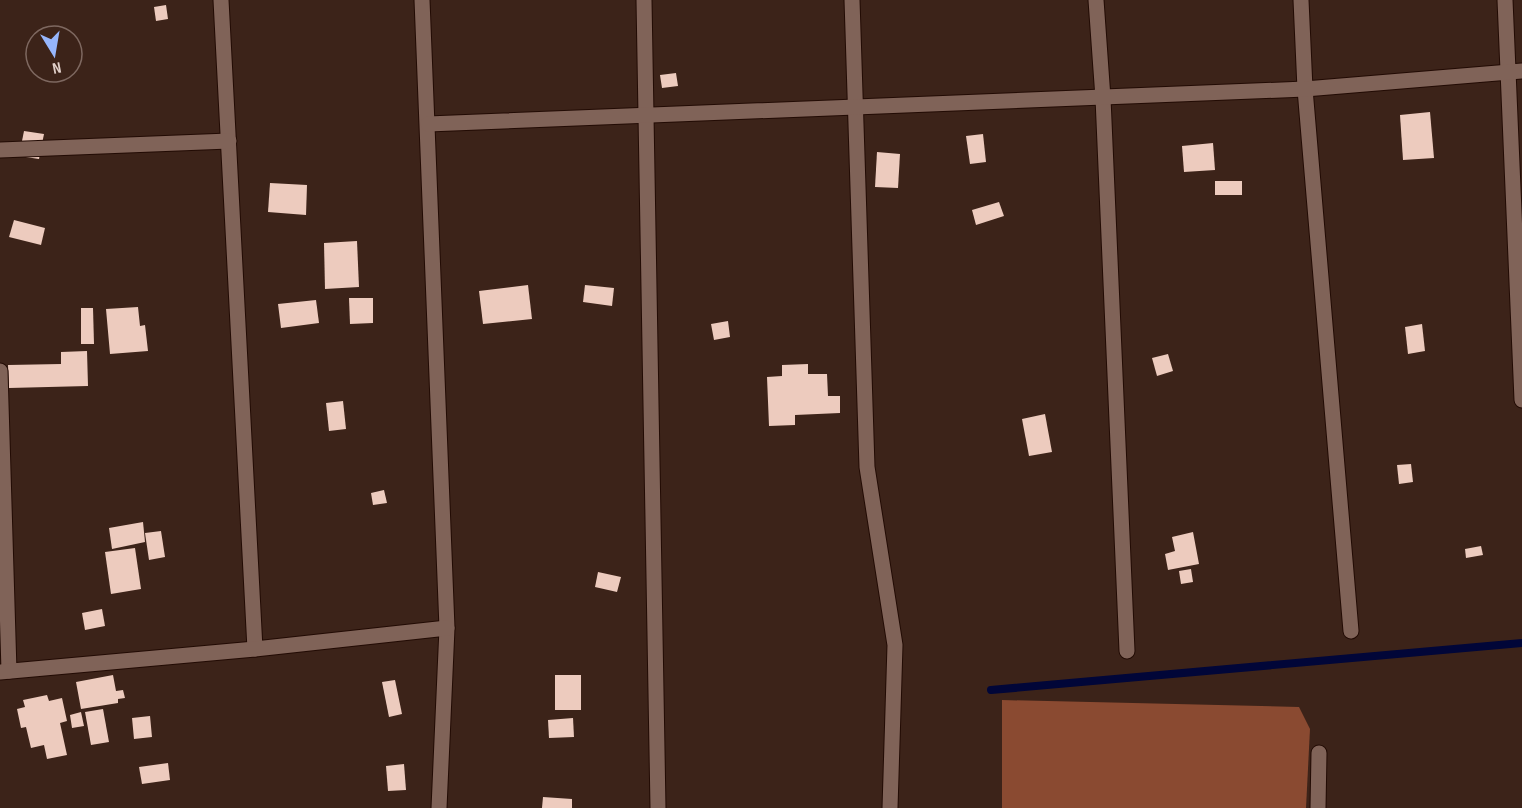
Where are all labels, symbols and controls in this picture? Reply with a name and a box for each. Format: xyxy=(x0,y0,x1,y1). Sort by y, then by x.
north arrow xyxy=(24,24,84,84)
text: N xyxy=(51,57,63,77)

